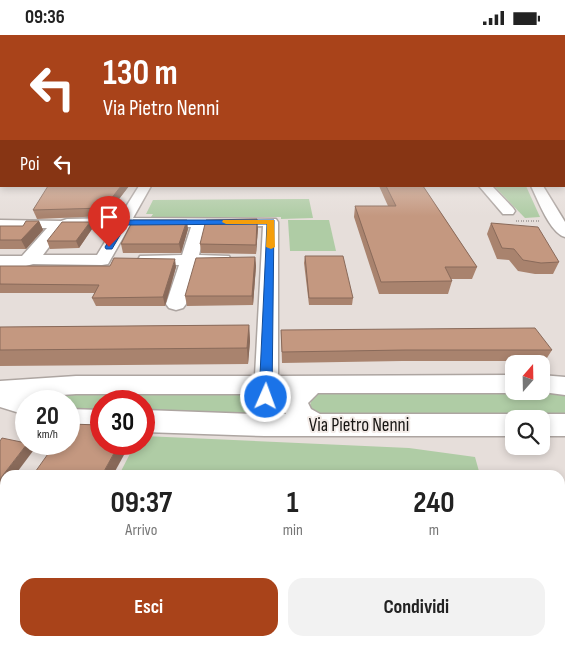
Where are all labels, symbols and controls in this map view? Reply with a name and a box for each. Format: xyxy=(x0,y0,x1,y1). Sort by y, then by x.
text: 09:36 xyxy=(25,6,65,29)
text: 130 m xyxy=(103,52,178,95)
icon: left xyxy=(20,55,85,120)
text: Via Pietro Nenni xyxy=(103,95,219,122)
icon: left xyxy=(49,150,77,178)
text: Poi xyxy=(20,153,39,176)
pin xyxy=(88,196,130,247)
icon: arrive xyxy=(95,203,123,231)
north arrow xyxy=(505,355,550,400)
map controls xyxy=(505,355,550,455)
position arrow xyxy=(239,370,291,422)
speed limit sign: 30 xyxy=(90,390,155,455)
text: 20 xyxy=(36,401,59,432)
button: search xyxy=(505,410,550,455)
street label: Via Pietro Nenni xyxy=(309,414,409,437)
text: km/h xyxy=(37,427,58,442)
text: 09:37 xyxy=(110,485,172,521)
text: 1 xyxy=(287,485,299,521)
text: 240 xyxy=(413,485,455,521)
text: Arrivo xyxy=(125,521,157,540)
text: min xyxy=(283,521,303,540)
text: m xyxy=(429,521,439,540)
button: Esci xyxy=(20,578,278,636)
button: Condividi xyxy=(288,578,545,636)

